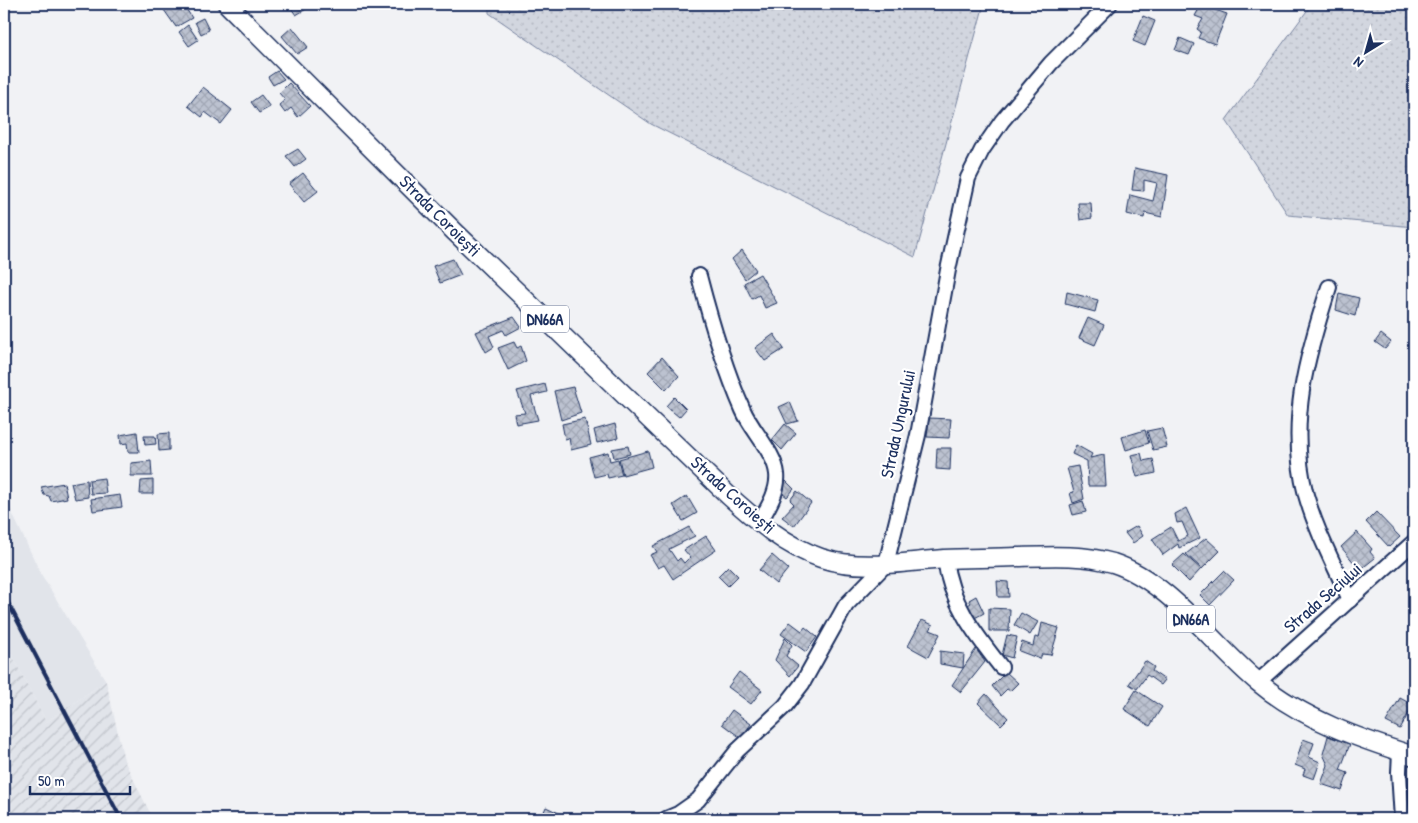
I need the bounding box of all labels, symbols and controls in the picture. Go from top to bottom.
north arrow [1340,28,1390,78]
text: N [1349,53,1367,73]
street label: Strada Coroiești [394,169,487,262]
road number: DN66A [521,306,569,332]
street label: Strada Ungurului [874,367,921,480]
street label: Strada Coroiești [685,450,781,539]
street label: Strada Seciului [1278,557,1367,639]
road number: DN66A [1167,606,1215,632]
scale bar [30,763,130,795]
text: 50 m [38,770,65,791]

